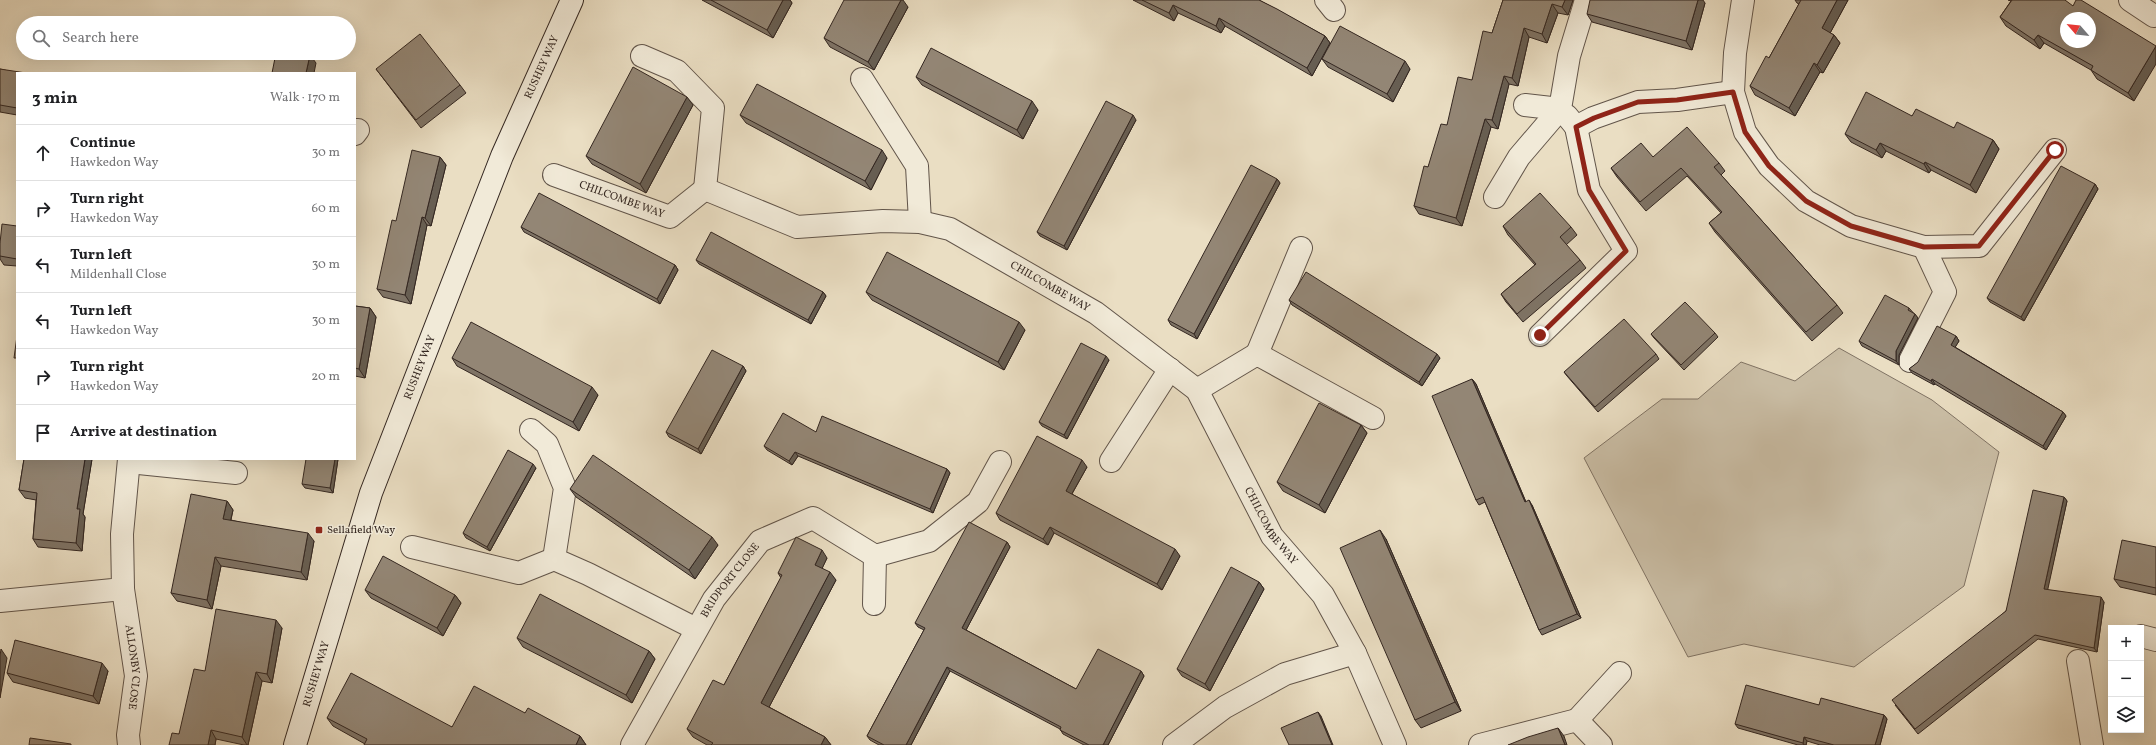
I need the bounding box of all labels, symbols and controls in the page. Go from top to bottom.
north arrow [2060,12,2096,48]
search box [16,16,356,60]
icon: search [30,27,52,49]
text: Search here [62,28,139,49]
street label: RUSHEY WAY [521,33,563,101]
text: 3 min [32,87,78,110]
text: Walk · 170 m [270,89,340,107]
text: Continue [70,133,135,154]
route start [2046,141,2064,159]
icon: ahead [32,142,54,164]
text: 30 m [312,144,340,162]
text: Hawkedon Way [70,154,158,172]
street label: CHILCOMBE WAY [577,177,667,222]
text: Turn right [70,189,144,210]
icon: right [32,198,54,220]
text: 60 m [312,200,340,218]
text: Hawkedon Way [70,210,158,228]
text: Turn left [70,245,132,266]
icon: left [32,254,54,276]
text: 30 m [312,256,340,274]
street label: CHILCOMBE WAY [1007,258,1093,315]
text: Mildenhall Close [70,266,167,284]
text: Turn left [70,301,132,322]
icon: left [32,310,54,332]
text: 30 m [312,312,340,330]
text: Hawkedon Way [70,322,158,340]
route end [1531,326,1549,344]
street label: RUSHEY WAY [401,333,439,402]
text: Turn right [70,357,144,378]
icon: right [32,366,54,388]
text: 20 m [311,368,340,386]
text: Hawkedon Way [70,378,158,396]
icon: arrive [32,422,54,444]
text: Arrive at destination [70,422,217,443]
street label: CHILCOMBE WAY [1241,484,1301,568]
place label: Sellafield Way [327,523,395,538]
marker: Sellafield Way [314,525,324,535]
street label: BRIDPORT CLOSE [697,540,763,620]
street label: ALLONBY CLOSE [121,624,143,711]
map controls [2108,625,2144,733]
button: + [2108,625,2144,661]
street label: RUSHEY WAY [299,639,333,709]
button: − [2108,661,2144,697]
button: layers [2108,697,2144,733]

